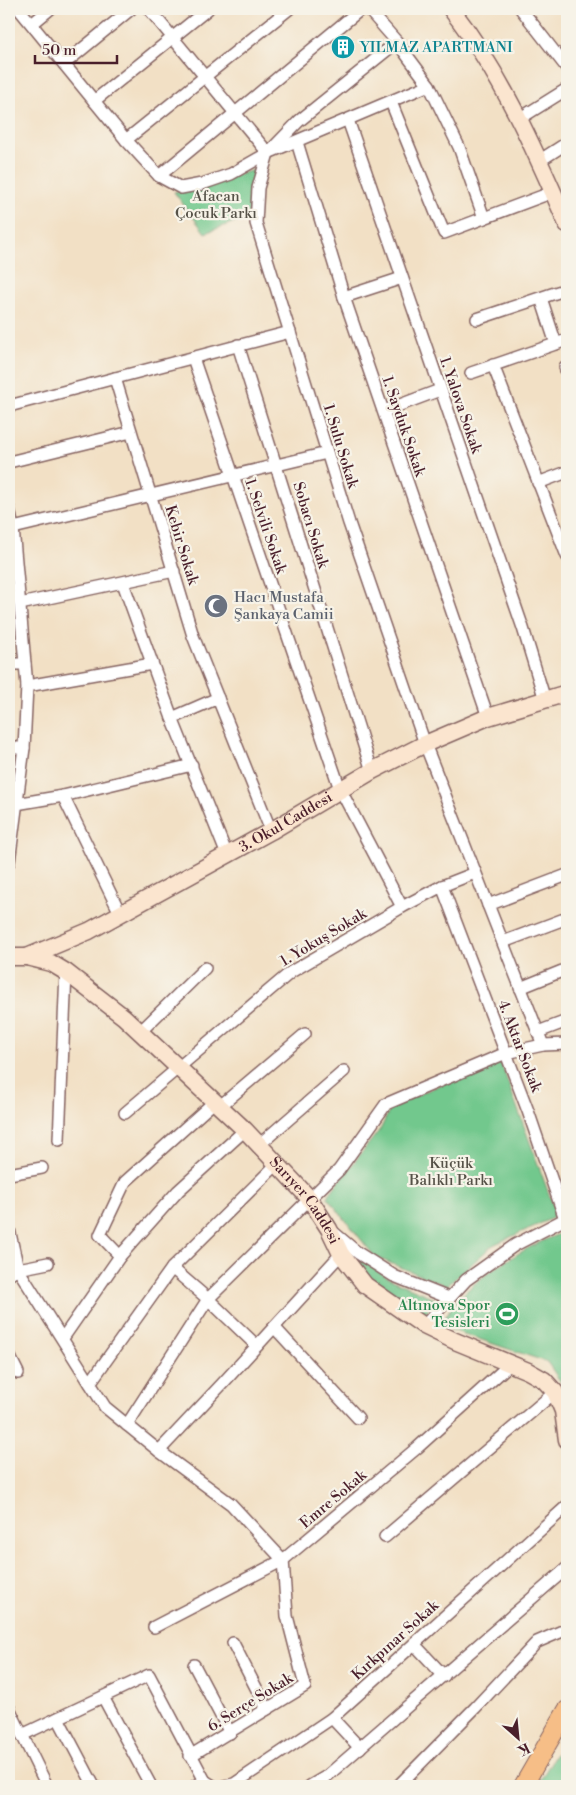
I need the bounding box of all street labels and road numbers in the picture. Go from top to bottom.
street label: 1. Yalova Sokak [435,354,486,457]
street label: 1. Sayduk Sokak [377,373,430,480]
street label: 1. Sulu Sokak [319,402,363,492]
street label: 1. Selvili Sokak [240,476,291,577]
street label: Sobacı Sokak [288,480,333,572]
street label: Kebir Sokak [160,503,203,588]
street label: 3. Okul Caddesi [236,788,336,857]
street label: 1. Yokuş Sokak [277,904,371,971]
street label: 4. Aktar Sokak [493,997,546,1096]
street label: Sarıyer Caddesi [265,1153,344,1247]
street label: Emre Sokak [296,1465,371,1533]
street label: Kırkpınar Sokak [348,1596,444,1684]
street label: 6. Serçe Sokak [204,1668,297,1736]

